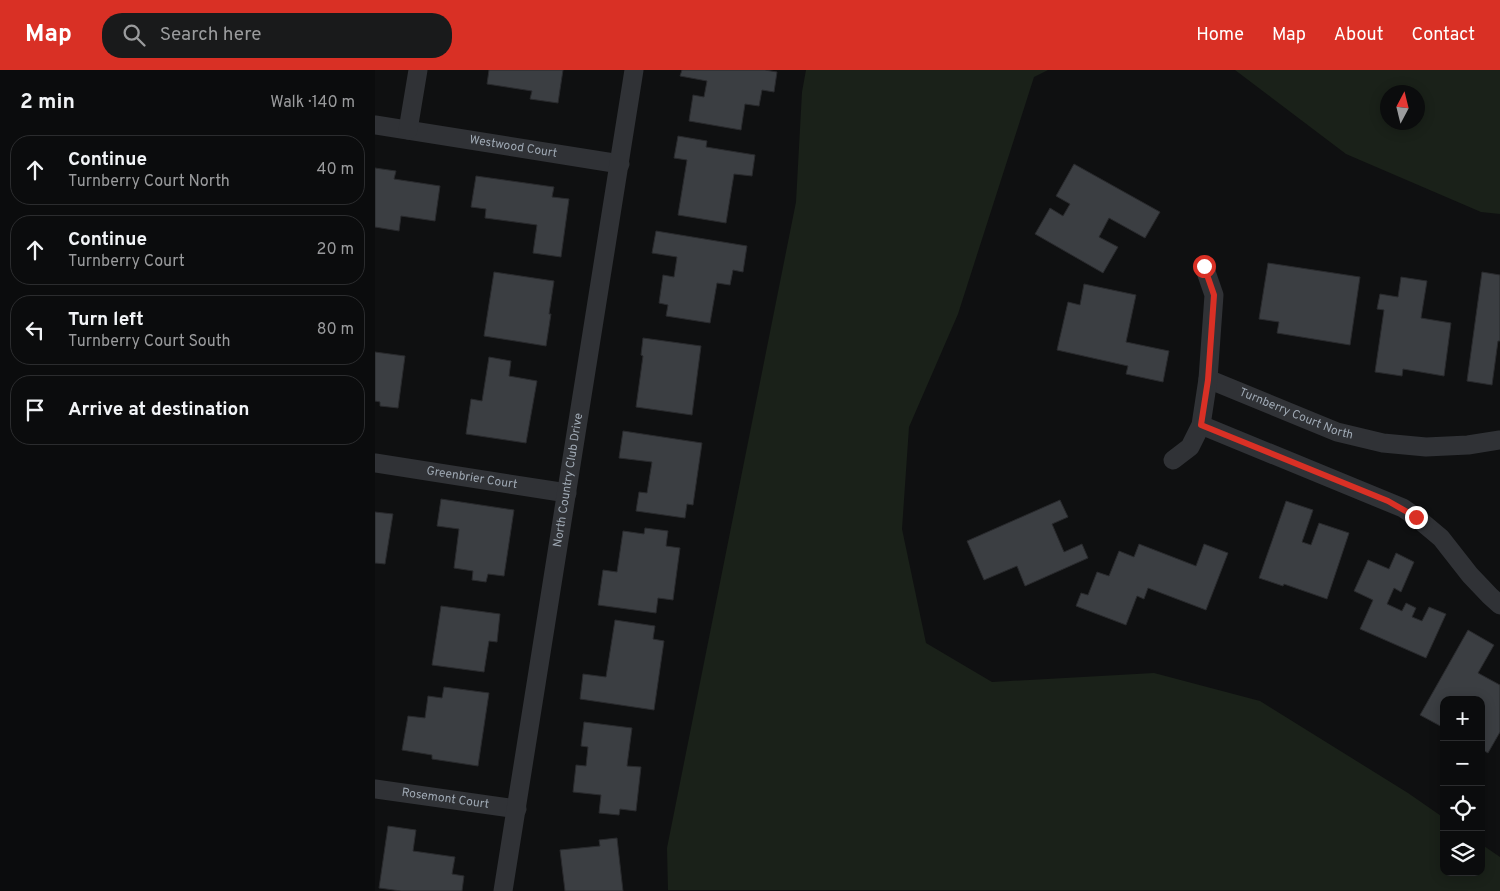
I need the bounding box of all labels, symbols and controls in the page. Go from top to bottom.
search box [102,13,452,58]
text: Map [25,20,72,50]
icon: search [120,21,148,49]
text: Search here [160,23,261,47]
text: Home [1196,24,1244,47]
text: Map [1272,24,1306,47]
text: About [1334,24,1383,47]
text: Contact [1411,24,1475,47]
north arrow [1380,85,1425,130]
text: 2 min [20,89,75,116]
text: Walk · 140 m [270,93,355,113]
street label: Westwood Court [468,132,558,162]
text: Continue [68,148,147,172]
icon: ahead [21,156,49,184]
text: 40 m [316,160,354,180]
text: Turnberry Court North [68,172,230,192]
text: Continue [68,228,147,252]
icon: ahead [21,236,49,264]
text: 20 m [317,240,354,260]
text: Turnberry Court [68,252,185,272]
route start [1193,255,1216,278]
text: Turn left [68,308,144,332]
icon: left [21,316,49,344]
text: 80 m [317,320,354,340]
text: Turnberry Court South [68,332,230,352]
street label: Turnberry Court North [1237,385,1355,444]
icon: arrive [21,396,49,424]
text: Arrive at destination [68,398,249,422]
street label: North Country Club Drive [550,412,587,548]
street label: Greenbrier Court [425,463,518,493]
route end [1405,506,1428,529]
map controls [1440,696,1485,876]
button: + [1440,696,1485,741]
button: − [1440,741,1485,786]
street label: Rosemont Court [401,785,490,813]
button: locate [1440,786,1485,831]
button: layers [1440,831,1485,876]

